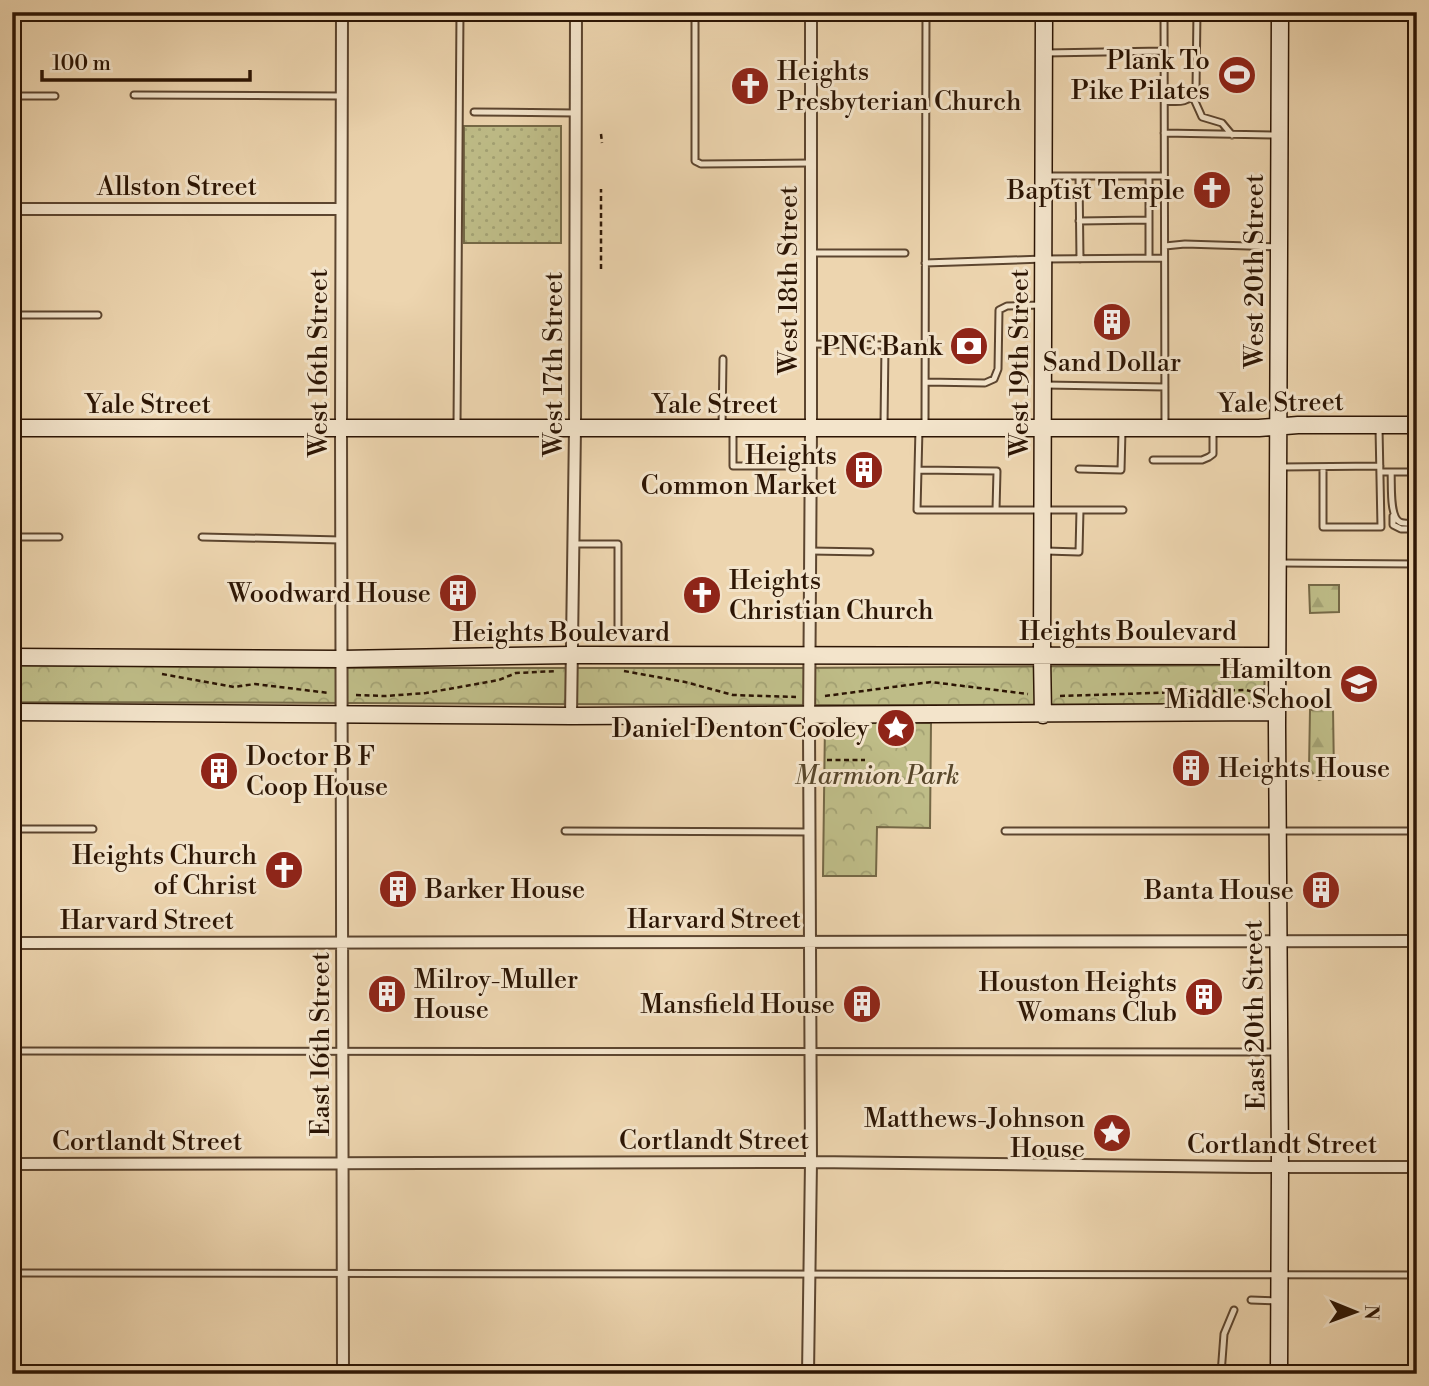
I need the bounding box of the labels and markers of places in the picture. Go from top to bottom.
place label: Plank To Pike Pilates [1071,45,1210,107]
sports icon: Plank To Pike Pilates [1216,54,1258,96]
place label: Heights Presbyterian Church [777,56,1021,118]
church icon: Heights Presbyterian Church [729,65,771,107]
church icon: Baptist Temple [1191,169,1233,211]
place label: Baptist Temple [1006,175,1185,207]
building icon: Sand Dollar [1091,301,1133,343]
bank icon: PNC Bank [948,325,990,367]
place label: PNC Bank [822,331,943,363]
place label: Sand Dollar [1043,347,1181,379]
place label: Heights Common Market [641,440,837,502]
building icon: Heights Common Market [843,449,885,491]
place label: Heights Christian Church [729,565,934,627]
building icon: Woodward House [437,572,479,614]
church icon: Heights Christian Church [681,574,723,616]
place label: Woodward House [227,578,431,610]
place label: Hamilton Middle School [1164,654,1332,716]
school or university icon: Hamilton Middle School [1338,663,1380,705]
place icon: Daniel Denton Cooley [875,707,917,749]
place label: Daniel Denton Cooley [612,713,869,745]
place label: Doctor B F Coop House [246,741,388,803]
building icon: Heights House [1170,747,1212,789]
building icon: Doctor B F Coop House [198,750,240,792]
place label: Heights House [1218,753,1390,785]
place label: Heights Church of Christ [72,840,257,902]
church icon: Heights Church of Christ [263,849,305,891]
building icon: Barker House [377,868,419,910]
building icon: Banta House [1300,869,1342,911]
place label: Barker House [424,874,585,906]
place label: Banta House [1143,875,1294,907]
place label: Milroy-Muller House [414,964,578,1026]
place label: Houston Heights Womans Club [979,967,1177,1029]
building icon: Milroy-Muller House [366,973,408,1015]
building icon: Houston Heights Womans Club [1183,976,1225,1018]
building icon: Mansfield House [841,983,883,1025]
place label: Mansfield House [640,989,835,1021]
place label: Matthews-Johnson House [864,1103,1085,1165]
place icon: Matthews-Johnson House [1091,1112,1133,1154]

